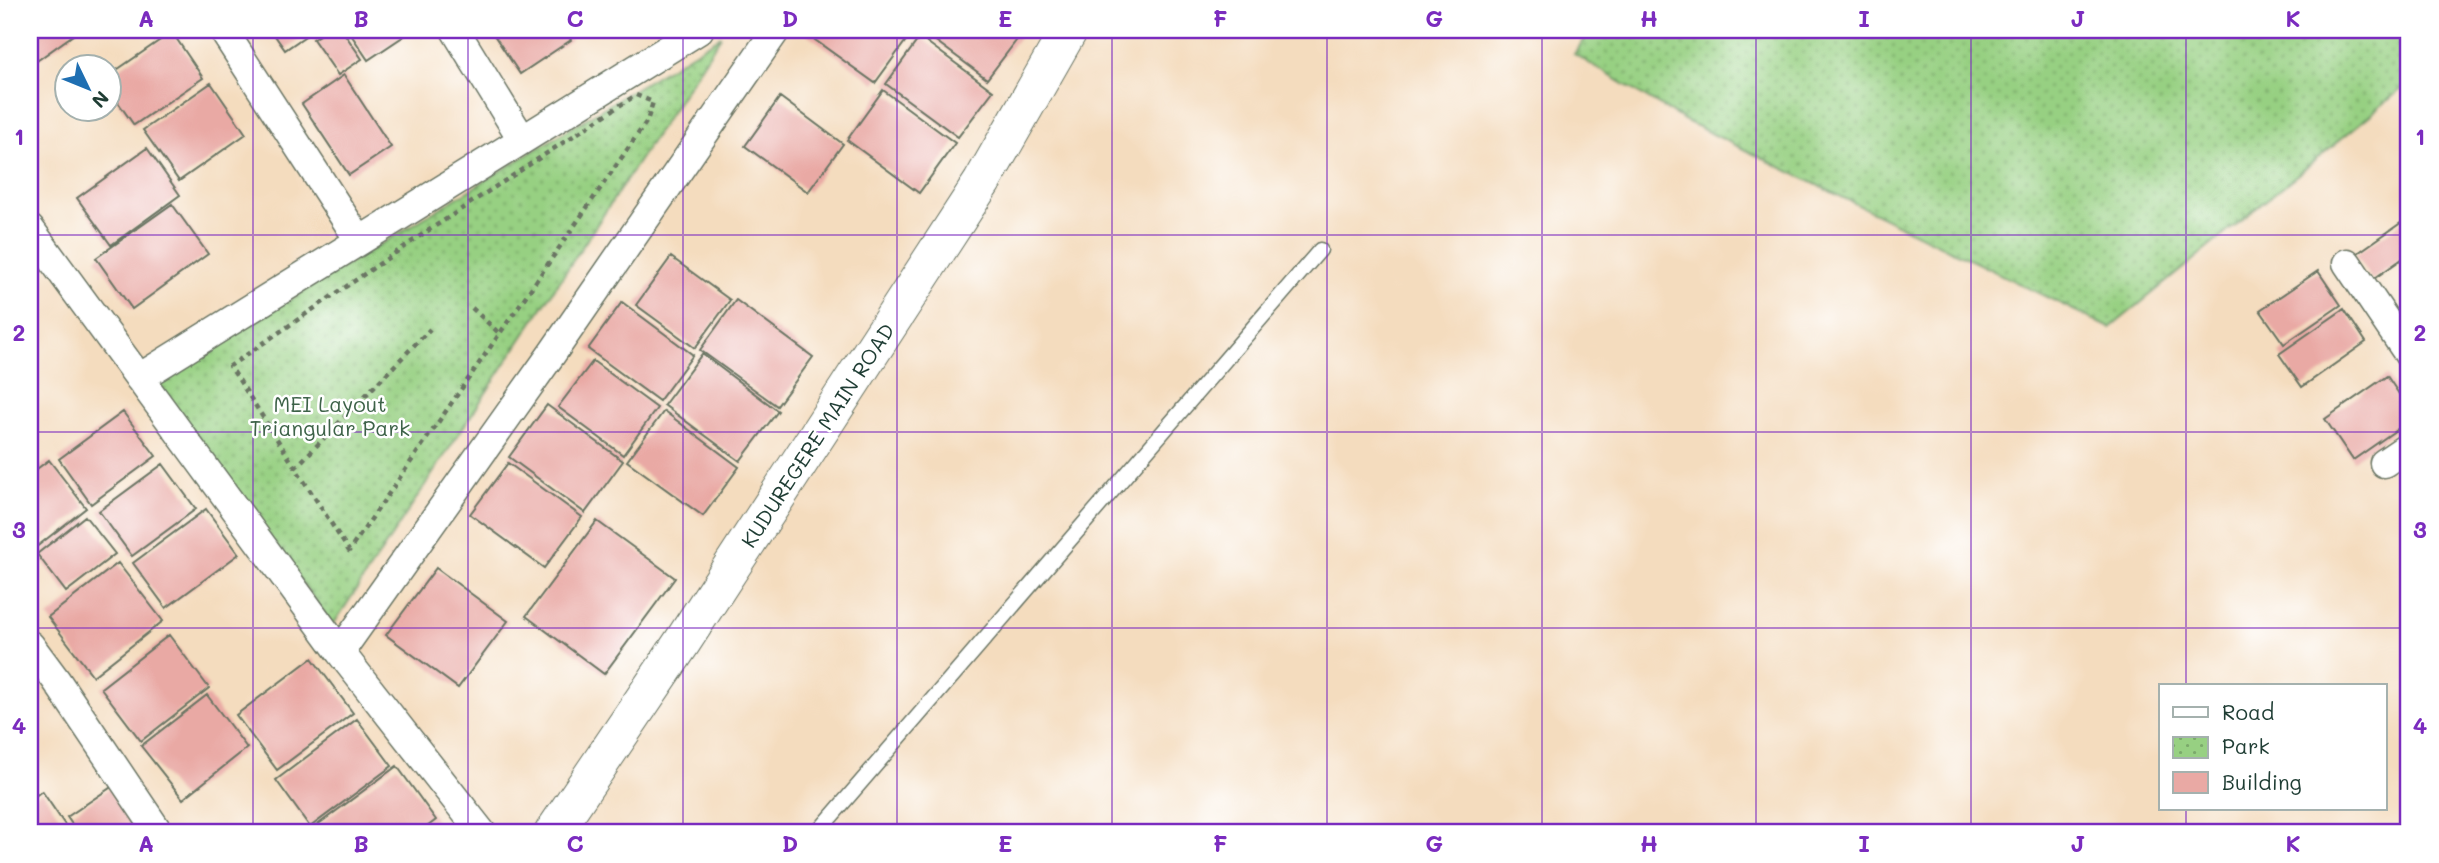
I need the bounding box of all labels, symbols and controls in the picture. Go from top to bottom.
text: A [138,3,154,33]
text: B [353,3,369,33]
text: C [566,3,584,33]
text: D [782,3,798,33]
text: E [998,3,1012,33]
text: F [1213,3,1227,33]
text: G [1425,3,1443,33]
text: H [1640,3,1658,33]
text: I [1858,3,1870,33]
text: J [2070,3,2086,33]
text: K [2285,3,2301,33]
north arrow [52,52,122,122]
text: N [87,86,115,114]
text: 1 [14,121,24,151]
text: 1 [2415,121,2425,151]
text: 2 [13,317,25,347]
text: 2 [2414,317,2426,347]
street label: KUDUREGERE MAIN ROAD [734,318,900,552]
park label: MEI Layout Triangular Park [250,390,410,441]
text: 3 [12,514,26,544]
text: 3 [2413,514,2427,544]
legend [2159,684,2386,810]
text: Road [2222,698,2274,725]
text: 4 [12,710,26,740]
text: 4 [2413,710,2427,740]
text: Park [2222,732,2270,759]
text: Building [2222,768,2302,795]
text: A [138,828,154,858]
text: B [353,828,369,858]
text: C [566,828,584,858]
text: D [782,828,798,858]
text: E [998,828,1012,858]
text: F [1213,828,1227,858]
text: G [1425,828,1443,858]
text: H [1640,828,1658,858]
text: I [1858,828,1870,858]
text: J [2070,828,2086,858]
text: K [2285,828,2301,858]

